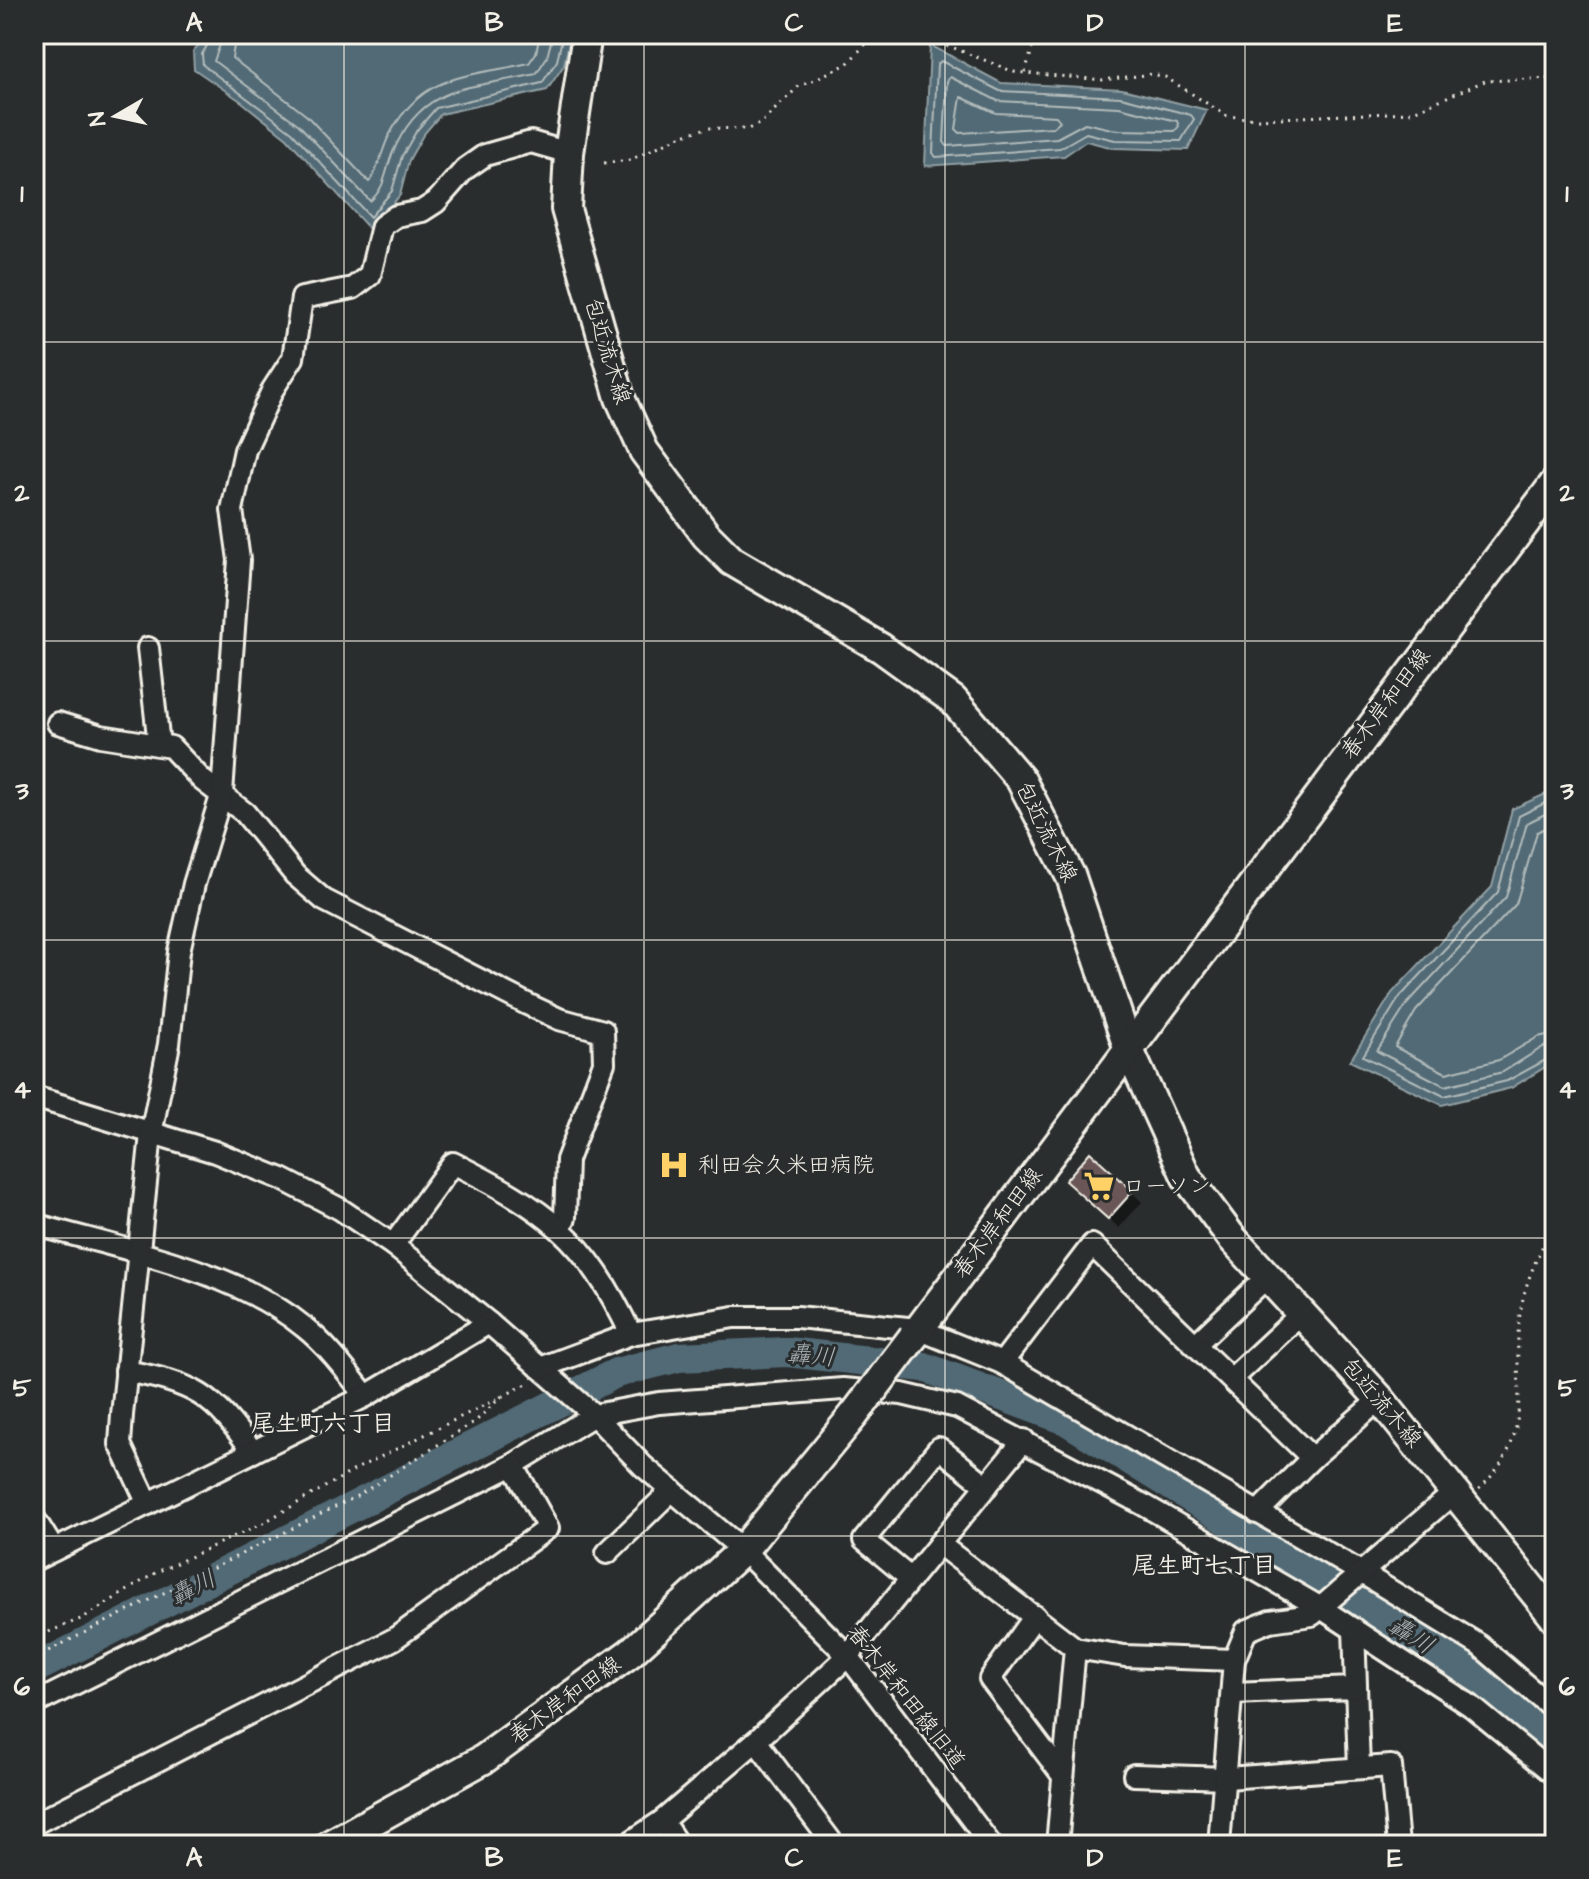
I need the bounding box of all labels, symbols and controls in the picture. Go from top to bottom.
text: A [186,5,203,41]
text: B [485,5,504,41]
text: C [785,5,804,41]
text: D [1087,5,1104,41]
text: E [1387,5,1403,41]
north arrow [76,76,156,156]
text: N [81,109,114,128]
text: 1 [20,176,24,212]
text: 1 [1565,176,1569,212]
street label: 包近流木線 [576,294,638,408]
text: 2 [14,475,30,511]
text: 2 [1559,475,1575,511]
street label: 春木岸和田線 [1334,642,1438,766]
text: 3 [14,773,29,809]
text: 3 [1559,773,1574,809]
street label: 包近流木線 [1007,776,1085,888]
text: 4 [13,1072,31,1108]
text: 4 [1558,1072,1576,1108]
hospital icon: 利田会久米田病院 [657,1148,691,1182]
place label: 利田会久米田病院 [698,1150,874,1181]
street label: 春木岸和田線 [946,1161,1050,1285]
supermarket icon: ローソン [1082,1169,1116,1203]
place label: ローソン [1123,1171,1211,1202]
water label: 轟川 [786,1337,836,1375]
street label: 包近流木線 [1333,1351,1429,1455]
text: 5 [13,1370,32,1406]
text: 5 [1558,1370,1577,1406]
district label: 尾生町六丁目 [251,1407,395,1441]
district label: 尾生町七丁目 [1132,1549,1276,1583]
water label: 轟川 [164,1562,222,1614]
water label: 轟川 [1382,1609,1440,1663]
street label: 春木岸和田線旧道 [840,1618,972,1776]
street label: 春木岸和田線 [502,1649,628,1751]
text: 6 [14,1669,31,1705]
text: 6 [1559,1669,1576,1705]
text: A [186,1840,203,1876]
text: B [485,1840,504,1876]
text: C [785,1840,804,1876]
text: D [1087,1840,1104,1876]
text: E [1387,1840,1403,1876]

